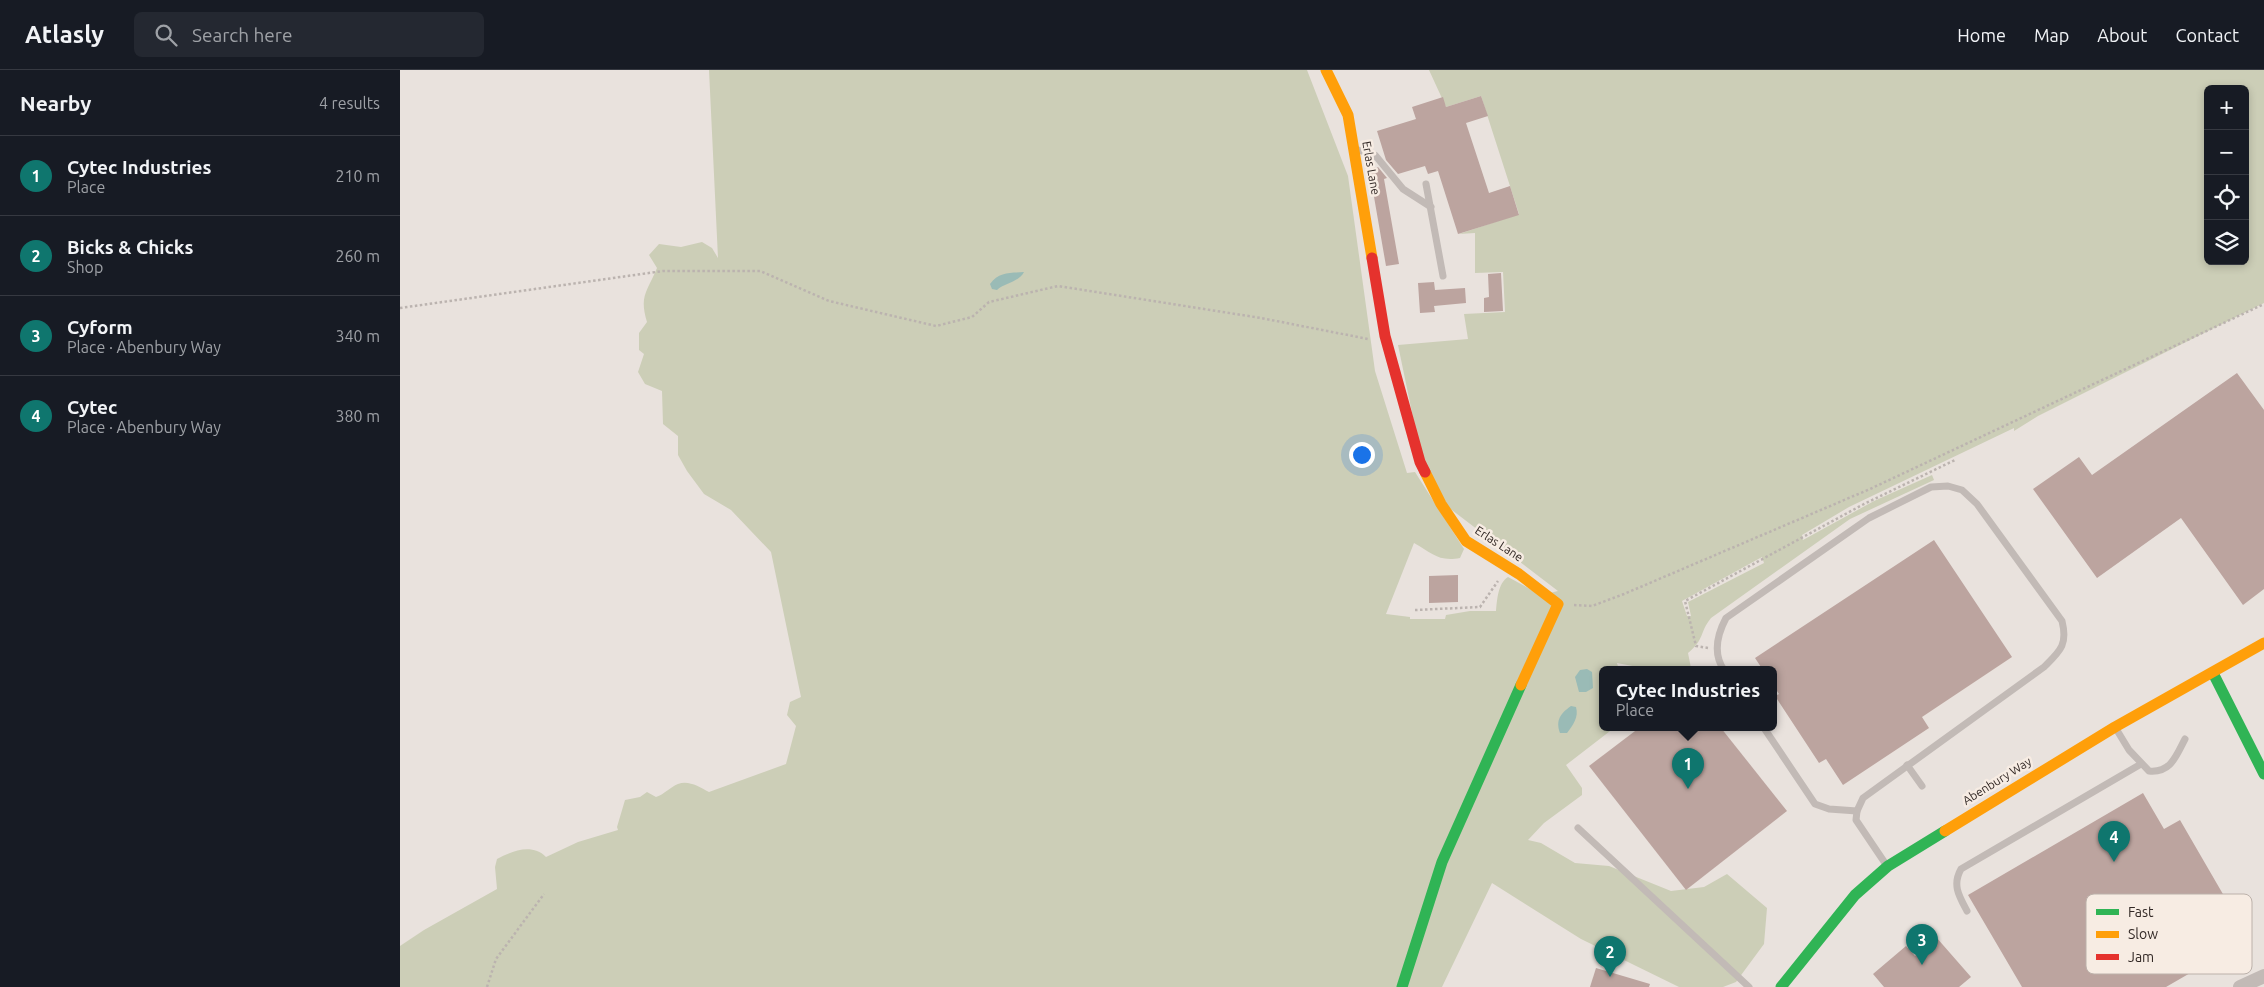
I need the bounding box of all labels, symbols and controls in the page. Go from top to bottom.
search box [134,12,484,57]
text: Atlasly [25,21,104,48]
icon: search [152,21,180,49]
text: Search here [192,24,292,46]
text: Home [1957,25,2006,45]
text: Map [2034,25,2069,45]
text: About [2097,25,2147,45]
text: Contact [2175,25,2239,45]
map controls [2204,85,2249,265]
button: + [2204,85,2249,130]
text: Nearby [20,91,91,115]
text: 4 results [319,94,380,112]
button: − [2204,130,2249,175]
street label: Erlas Lane [1360,140,1383,196]
text: Cytec Industries [67,156,211,178]
text: 1 [31,167,41,185]
text: 210 m [335,167,380,185]
button: locate [2204,175,2249,220]
text: Place [67,178,105,196]
button: layers [2204,220,2249,265]
text: Bicks & Chicks [67,236,193,258]
text: 2 [31,247,41,265]
text: 260 m [335,247,380,265]
text: Shop [67,258,103,276]
text: Cyform [67,316,133,338]
text: 3 [31,327,41,345]
text: 340 m [335,327,380,345]
text: Place · Abenbury Way [67,338,221,356]
text: Cytec [67,396,117,418]
text: 4 [31,407,41,425]
text: 380 m [335,407,380,425]
text: Place · Abenbury Way [67,418,221,436]
your location [1349,442,1375,468]
street label: Erlas Lane [1473,523,1526,564]
popup [1599,666,1777,731]
text: Cytec Industries [1616,679,1760,701]
text: Place [1616,701,1654,719]
pin: 1 [1672,748,1704,789]
street label: Abenbury Way [1960,754,2034,807]
pin: 4 [2098,821,2130,862]
legend [2086,894,2252,974]
text: Fast [2128,904,2154,920]
pin: 3 [1906,924,1938,965]
text: Slow [2128,926,2158,942]
pin: 2 [1594,936,1626,977]
text: Jam [2128,949,2154,965]

